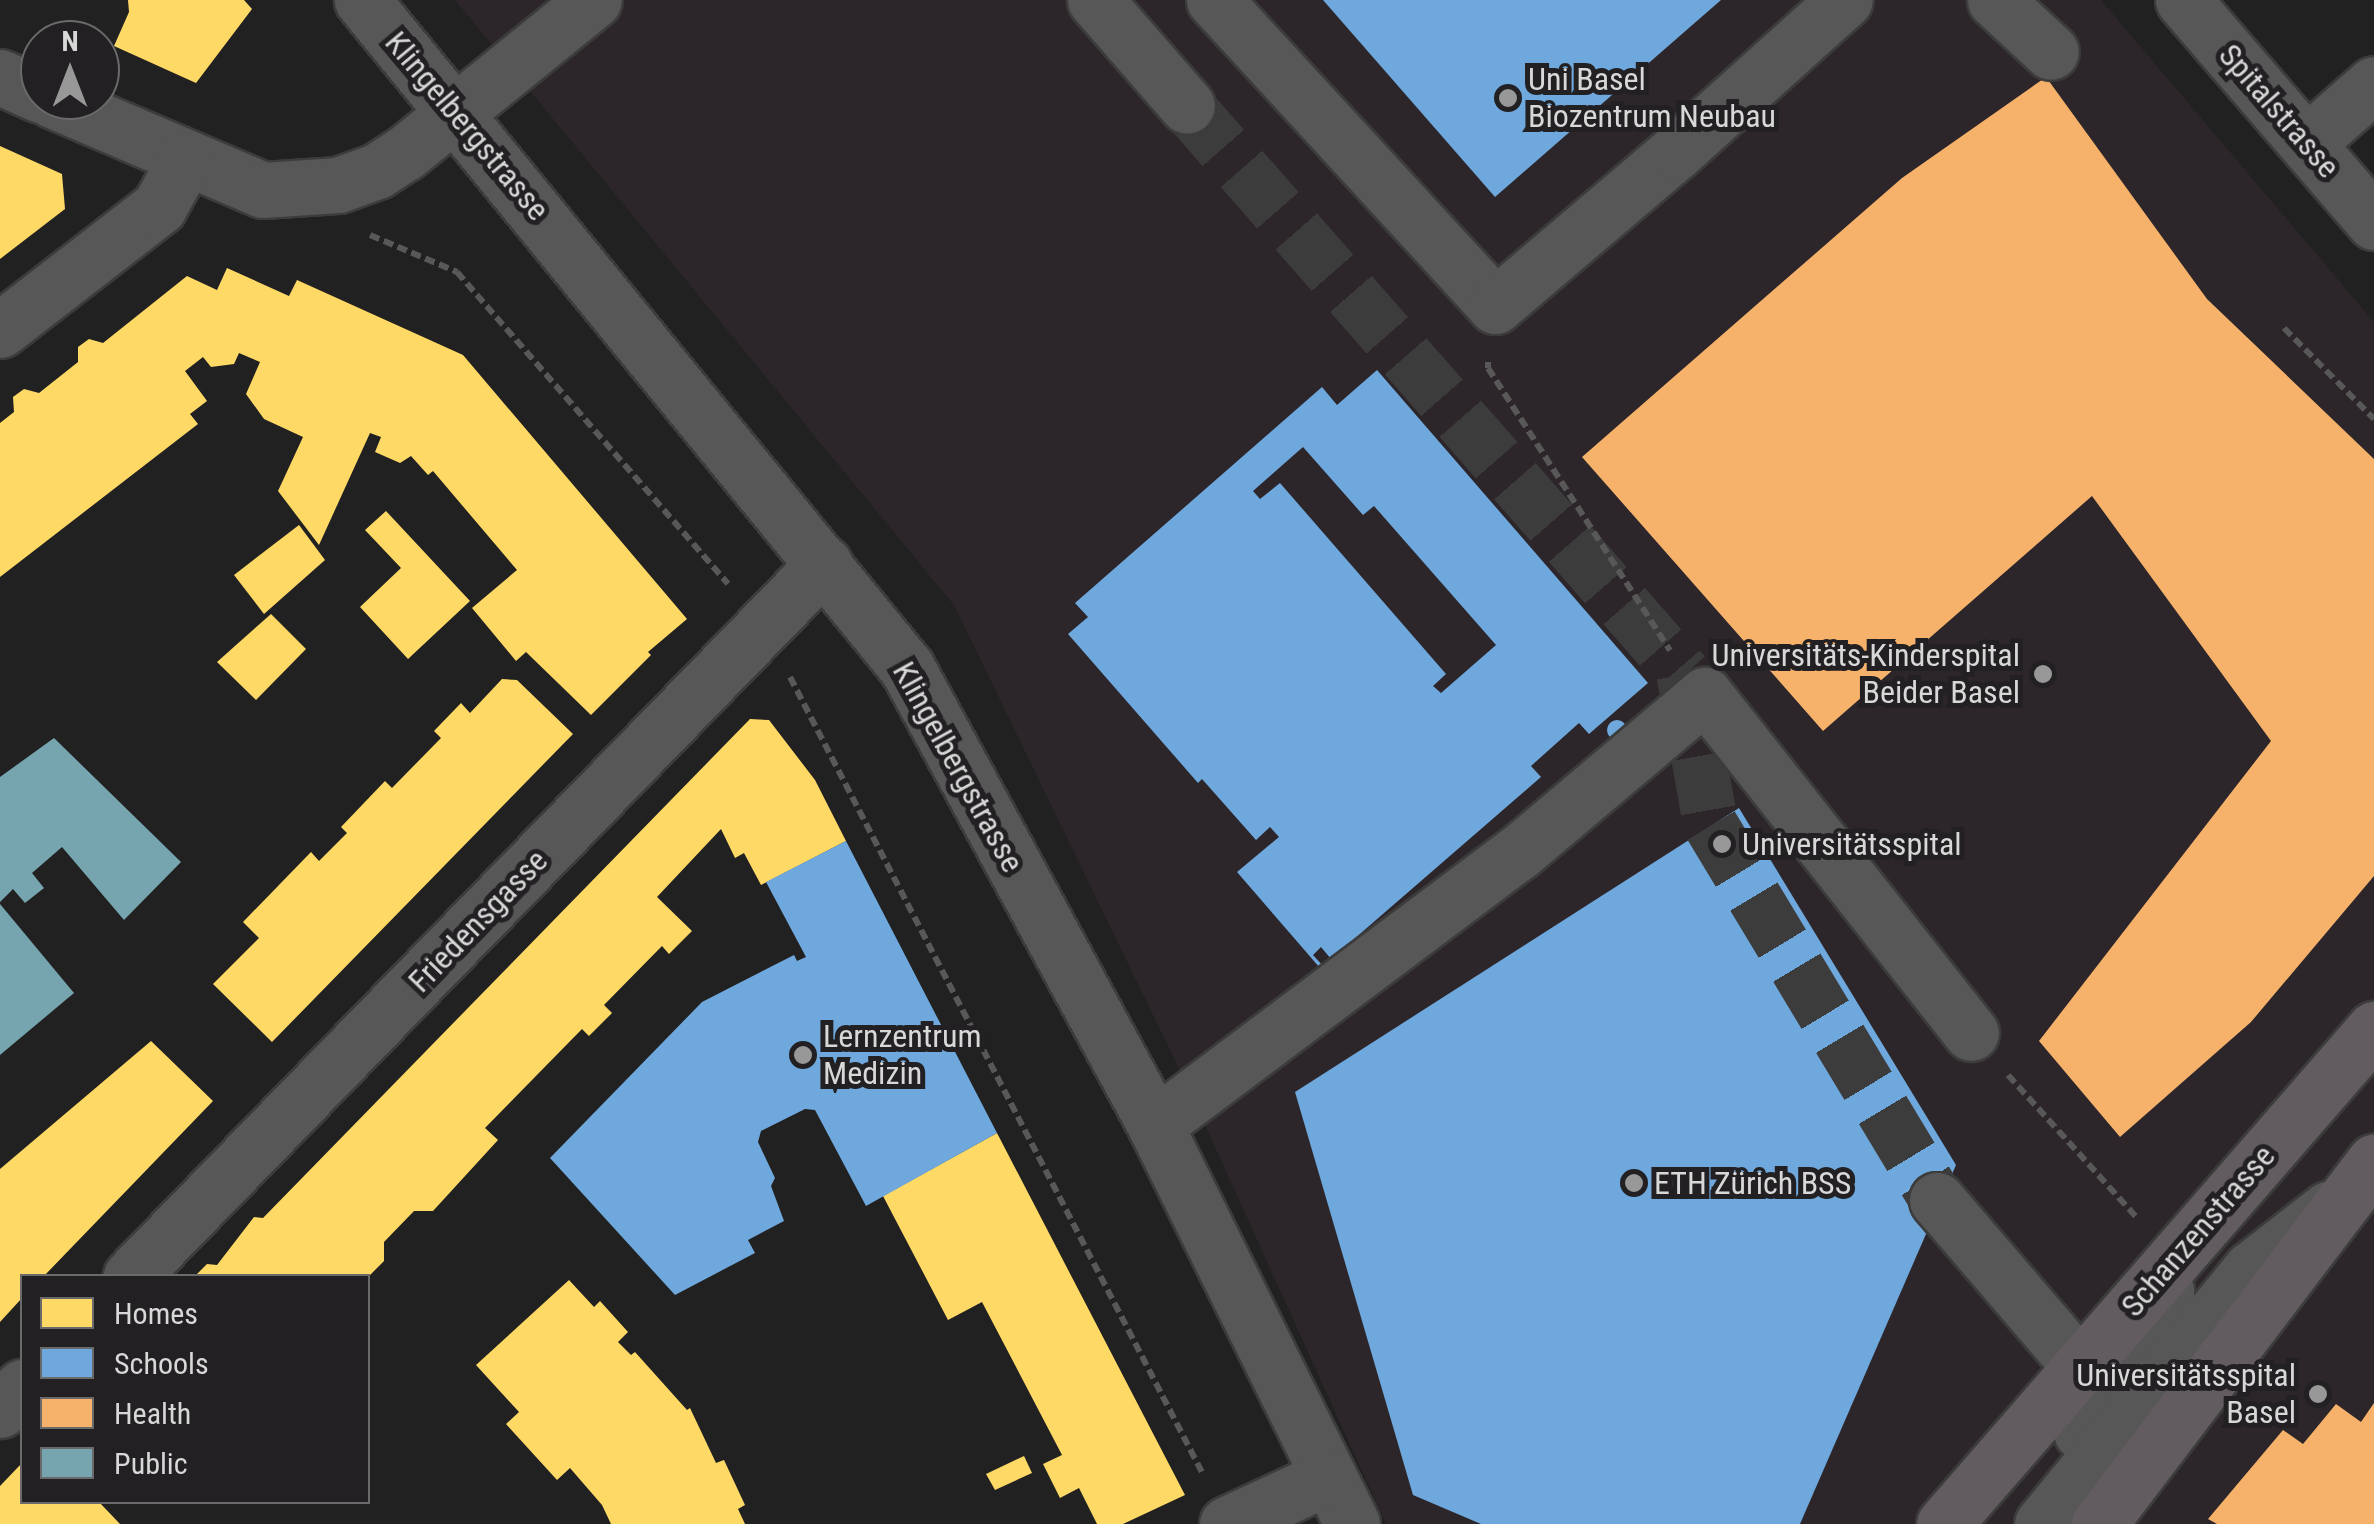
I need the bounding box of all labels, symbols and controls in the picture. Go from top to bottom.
north arrow [20,20,120,120]
street label: Klingelbergstrasse [377,24,557,228]
text: N [61,25,79,58]
street label: Spitalstrasse [2211,36,2347,186]
place label: Uni Basel Biozentrum Neubau [1528,61,1776,136]
marker: Uni Basel Biozentrum Neubau [1497,87,1519,109]
place label: Universitäts-Kinderspital Beider Basel [1711,637,2020,712]
street label: Klingelbergstrasse [884,655,1032,879]
marker: Universitäts-Kinderspital Beider Basel [2030,661,2056,687]
place label: Universitätsspital [1742,825,1962,863]
marker: Universitätsspital [1711,833,1733,855]
street label: Friedensgasse [401,842,555,1000]
place label: Lernzentrum Medizin [823,1018,982,1093]
marker: Lernzentrum Medizin [792,1044,814,1066]
street label: Schanzenstrasse [2113,1137,2283,1325]
place label: ETH Zürich BSS [1654,1164,1851,1202]
marker: ETH Zürich BSS [1623,1172,1645,1194]
legend [20,1274,370,1504]
text: Homes [114,1296,198,1331]
text: Schools [114,1346,209,1381]
place label: Universitätsspital Basel [2076,1357,2296,1432]
marker: Universitätsspital Basel [2305,1381,2331,1407]
text: Health [114,1396,191,1431]
text: Public [114,1446,188,1481]

